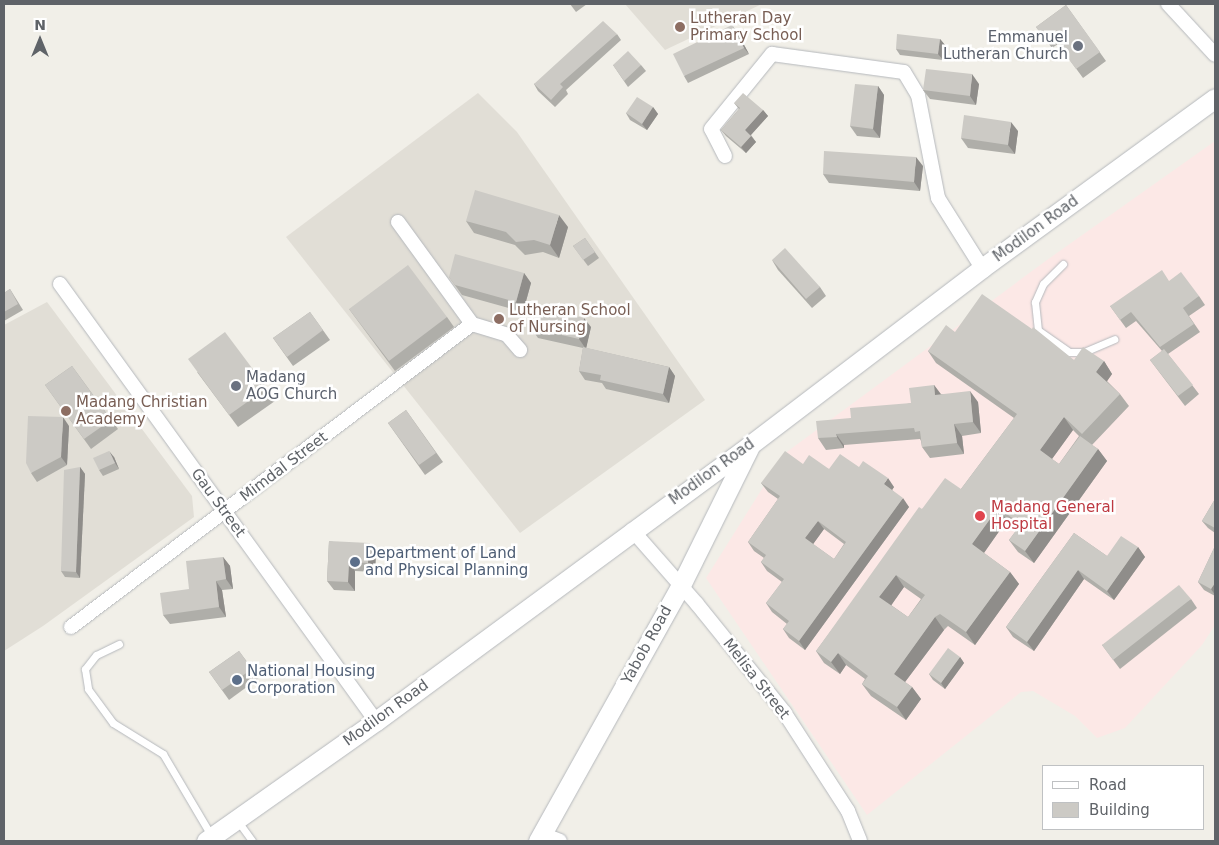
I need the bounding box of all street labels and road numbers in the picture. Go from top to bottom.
street label: Modilon Road [990,192,1082,266]
street label: Mimdal Street [237,428,331,506]
street label: Modilon Road [666,435,758,509]
street label: Gau Street [187,465,249,541]
street label: Yabob Road [618,603,676,687]
street label: Melisa Street [719,635,793,723]
street label: Modilon Road [340,676,432,750]

